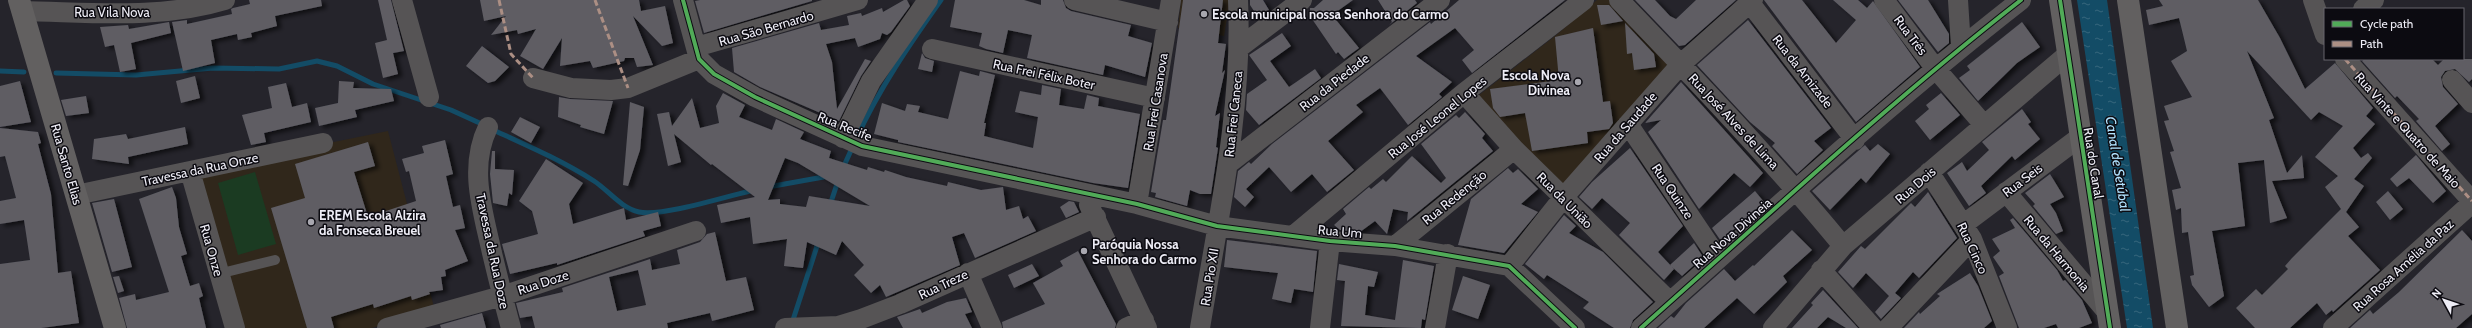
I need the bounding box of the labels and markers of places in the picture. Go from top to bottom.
place label: Escola municipal nossa Senhora do Carmo [1212,6,1449,22]
marker: Escola municipal nossa Senhora do Carmo [1199,9,1209,19]
place label: Escola Nova Divinea [1502,67,1571,98]
marker: Escola Nova Divinea [1573,77,1583,87]
place label: EREM Escola Alzira da Fonseca Breuel [319,207,427,238]
marker: EREM Escola Alzira da Fonseca Breuel [306,217,316,227]
place label: Paróquia Nossa Senhora do Carmo [1092,236,1197,267]
marker: Paróquia Nossa Senhora do Carmo [1079,246,1089,256]

